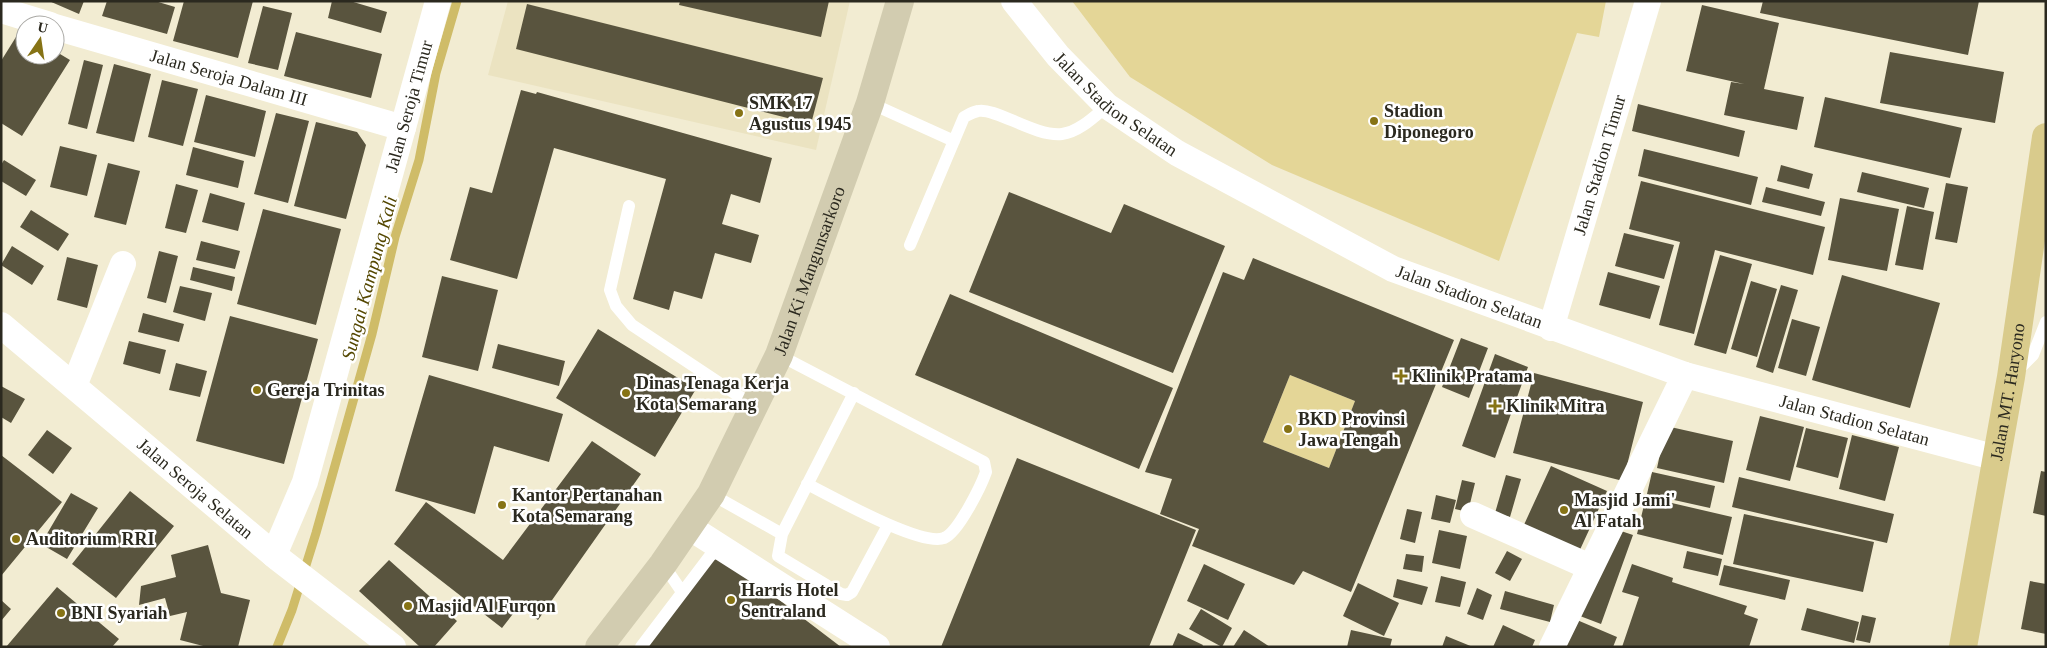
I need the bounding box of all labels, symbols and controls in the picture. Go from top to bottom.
north arrow [15,15,65,65]
text: U [36,19,49,36]
street label: Jalan Seroja Timur [381,38,437,175]
street label: Jalan Seroja Dalam III [148,45,310,110]
street label: Jalan Stadion Selatan [1050,48,1181,160]
place label: SMK 17 Agustus 1945 [749,93,852,134]
street label: Jalan Stadion Timur [1569,93,1630,237]
place label: Stadion Diponegoro [1384,101,1474,142]
marker: SMK 17 Agustus 1945 [733,107,745,119]
marker: Stadion Diponegoro [1368,115,1380,127]
street label: Jalan Ki Mangunsarkoro [770,184,849,358]
water label: Sungai Kampung Kali [337,194,401,362]
street label: Jalan Stadion Selatan [1393,261,1545,332]
street label: Jalan MT. Haryono [1986,322,2029,462]
place label: Klinik Pratama [1412,366,1533,386]
marker: Klinik Pratama [1394,369,1408,383]
place label: Dinas Tenaga Kerja Kota Semarang [636,373,789,414]
place label: Gereja Trinitas [267,380,384,400]
marker: Gereja Trinitas [251,384,263,396]
marker: Dinas Tenaga Kerja Kota Semarang [620,387,632,399]
street label: Jalan Stadion Selatan [1777,391,1932,450]
place label: Klinik Mitra [1506,396,1605,416]
marker: Klinik Mitra [1488,399,1502,413]
place label: BKD Provinsi Jawa Tengah [1298,409,1405,450]
marker: BKD Provinsi Jawa Tengah [1282,423,1294,435]
street label: Jalan Seroja Selatan [133,434,257,543]
place label: Kantor Pertanahan Kota Semarang [512,485,662,526]
place label: Masjid Jami' Al Fatah [1574,490,1676,531]
marker: Kantor Pertanahan Kota Semarang [496,499,508,511]
marker: Masjid Jami' Al Fatah [1558,504,1570,516]
place label: Auditorium RRI [26,529,155,549]
marker: Auditorium RRI [10,533,22,545]
place label: Harris Hotel Sentraland [741,580,838,621]
marker: Harris Hotel Sentraland [725,594,737,606]
place label: Masjid Al Furqon [418,596,556,616]
marker: Masjid Al Furqon [402,600,414,612]
place label: BNI Syariah [71,603,168,623]
marker: BNI Syariah [55,607,67,619]

